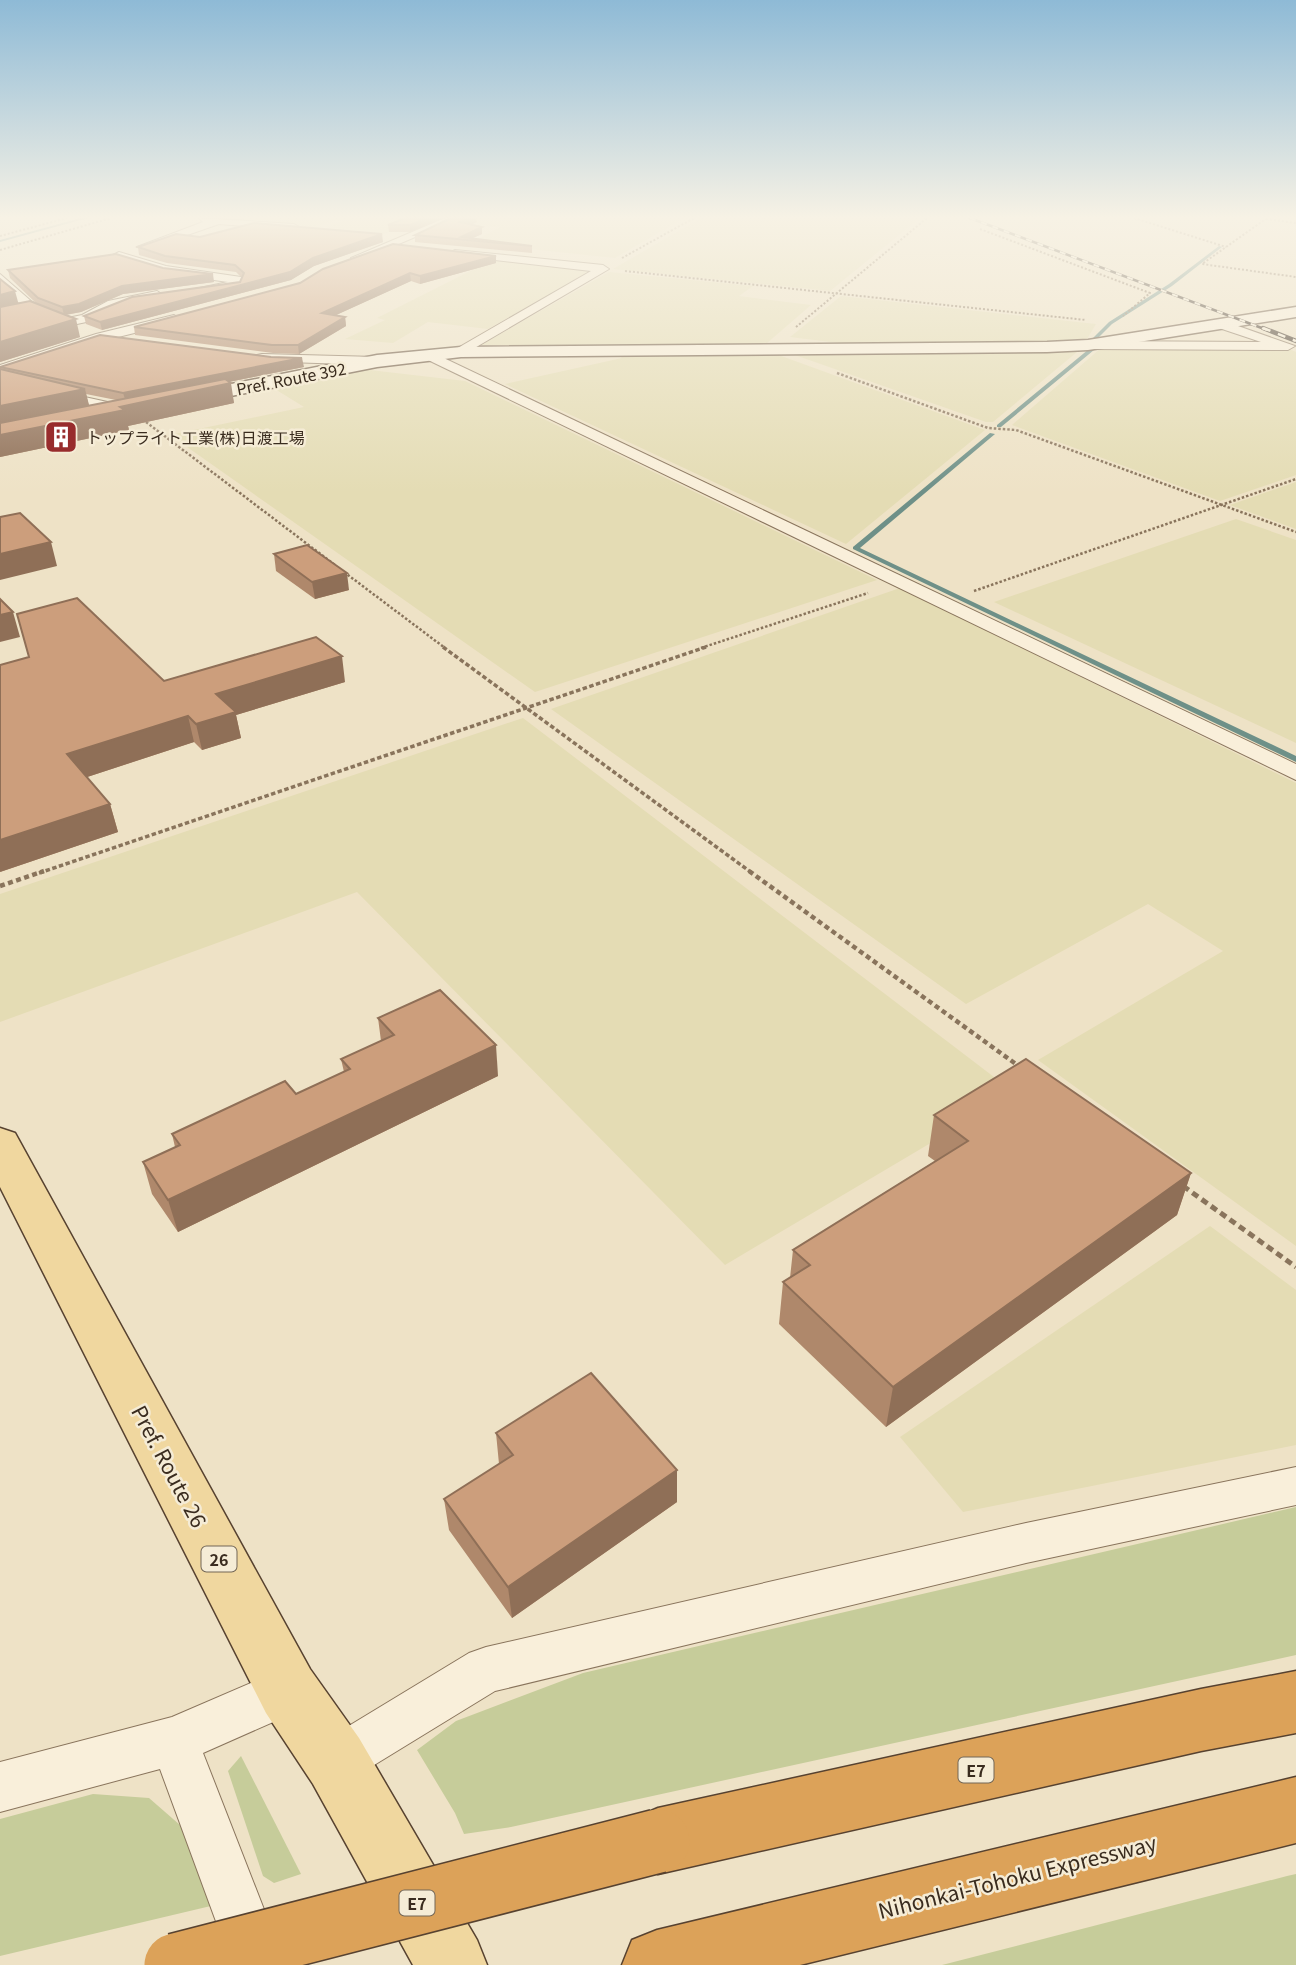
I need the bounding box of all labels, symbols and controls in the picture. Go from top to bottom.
street label: Pref. Route 392 [234,356,348,400]
building icon: トップライト工業(株)日渡工場 [42,418,80,456]
place label: トップライト工業(株)日渡工場 [86,425,305,449]
street label: Pref. Route 26 [125,1400,215,1532]
road number: 26 [202,1546,236,1572]
road number: E7 [958,1758,993,1782]
street label: Nihonkai-Tohoku Expressway [875,1827,1159,1925]
road number: E7 [400,1890,434,1915]

